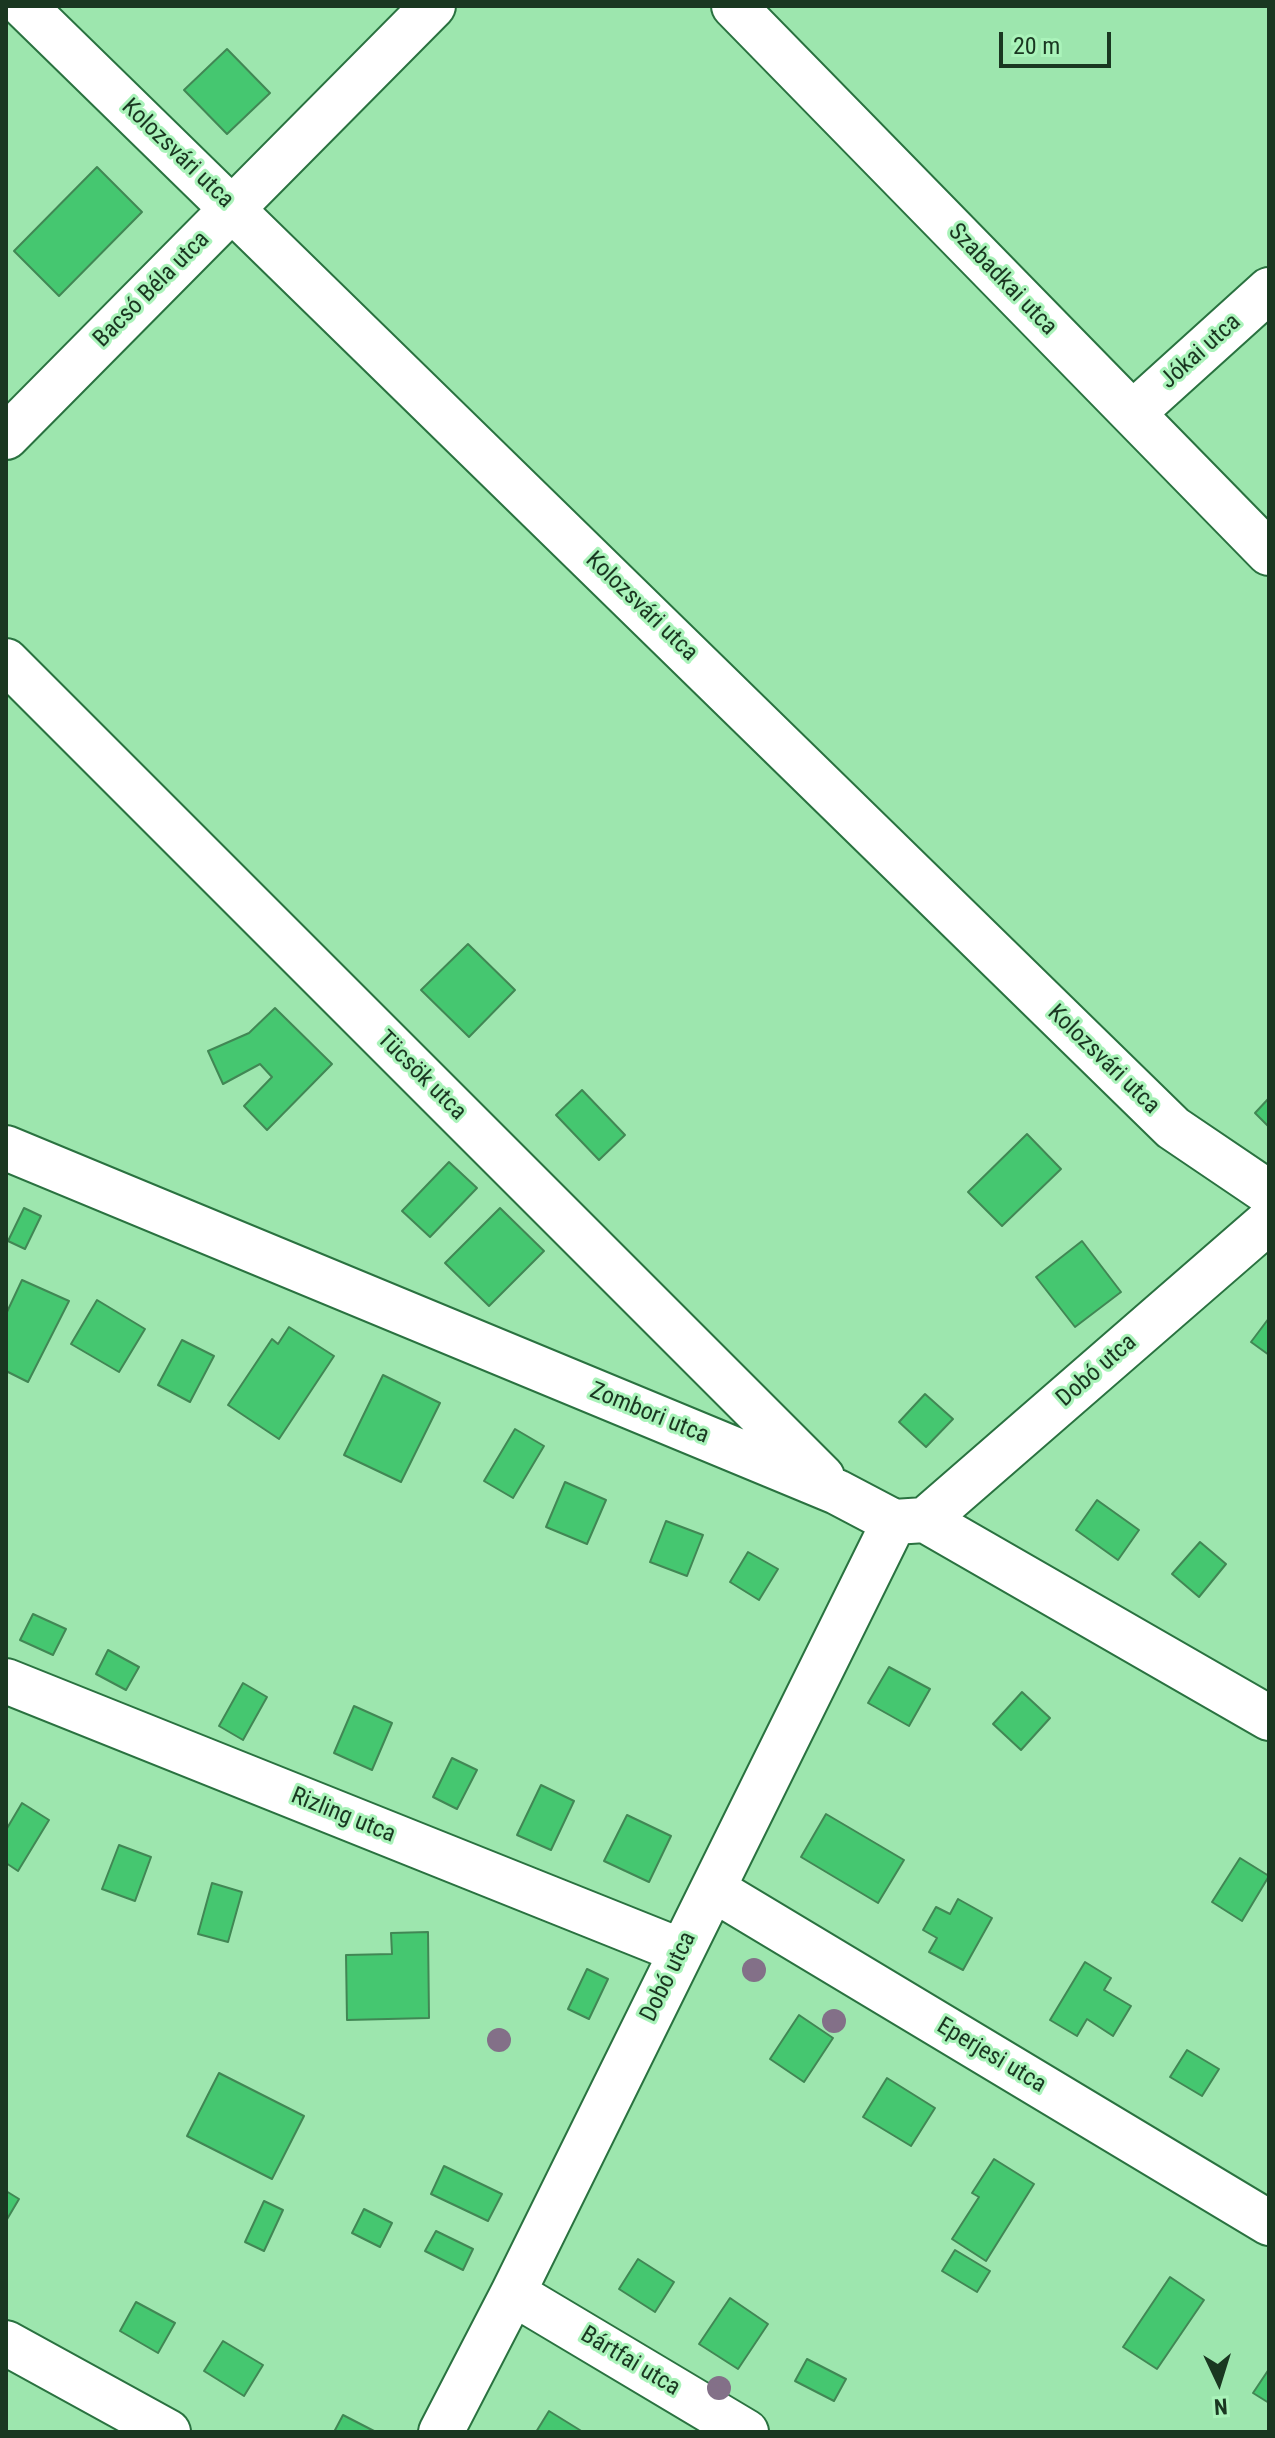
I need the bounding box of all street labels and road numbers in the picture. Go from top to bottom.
street label: Kolozsvári utca [115,93,239,215]
street label: Szabadkai utca [942,218,1062,342]
street label: Bacsó Béla utca [88,226,216,354]
street label: Jókai utca [1155,308,1247,396]
street label: Kolozsvári utca [579,546,703,668]
street label: Kolozsvári utca [1041,999,1165,1121]
street label: Tücsök utca [370,1025,472,1127]
street label: Dobó utca [1051,1329,1143,1413]
street label: Zombori utca [585,1377,713,1451]
street label: Rizling utca [287,1782,399,1850]
street label: Dobó utca [635,1927,703,2027]
street label: Eperjesi utca [931,2012,1051,2100]
street label: Bártfai utca [575,2321,685,2403]

